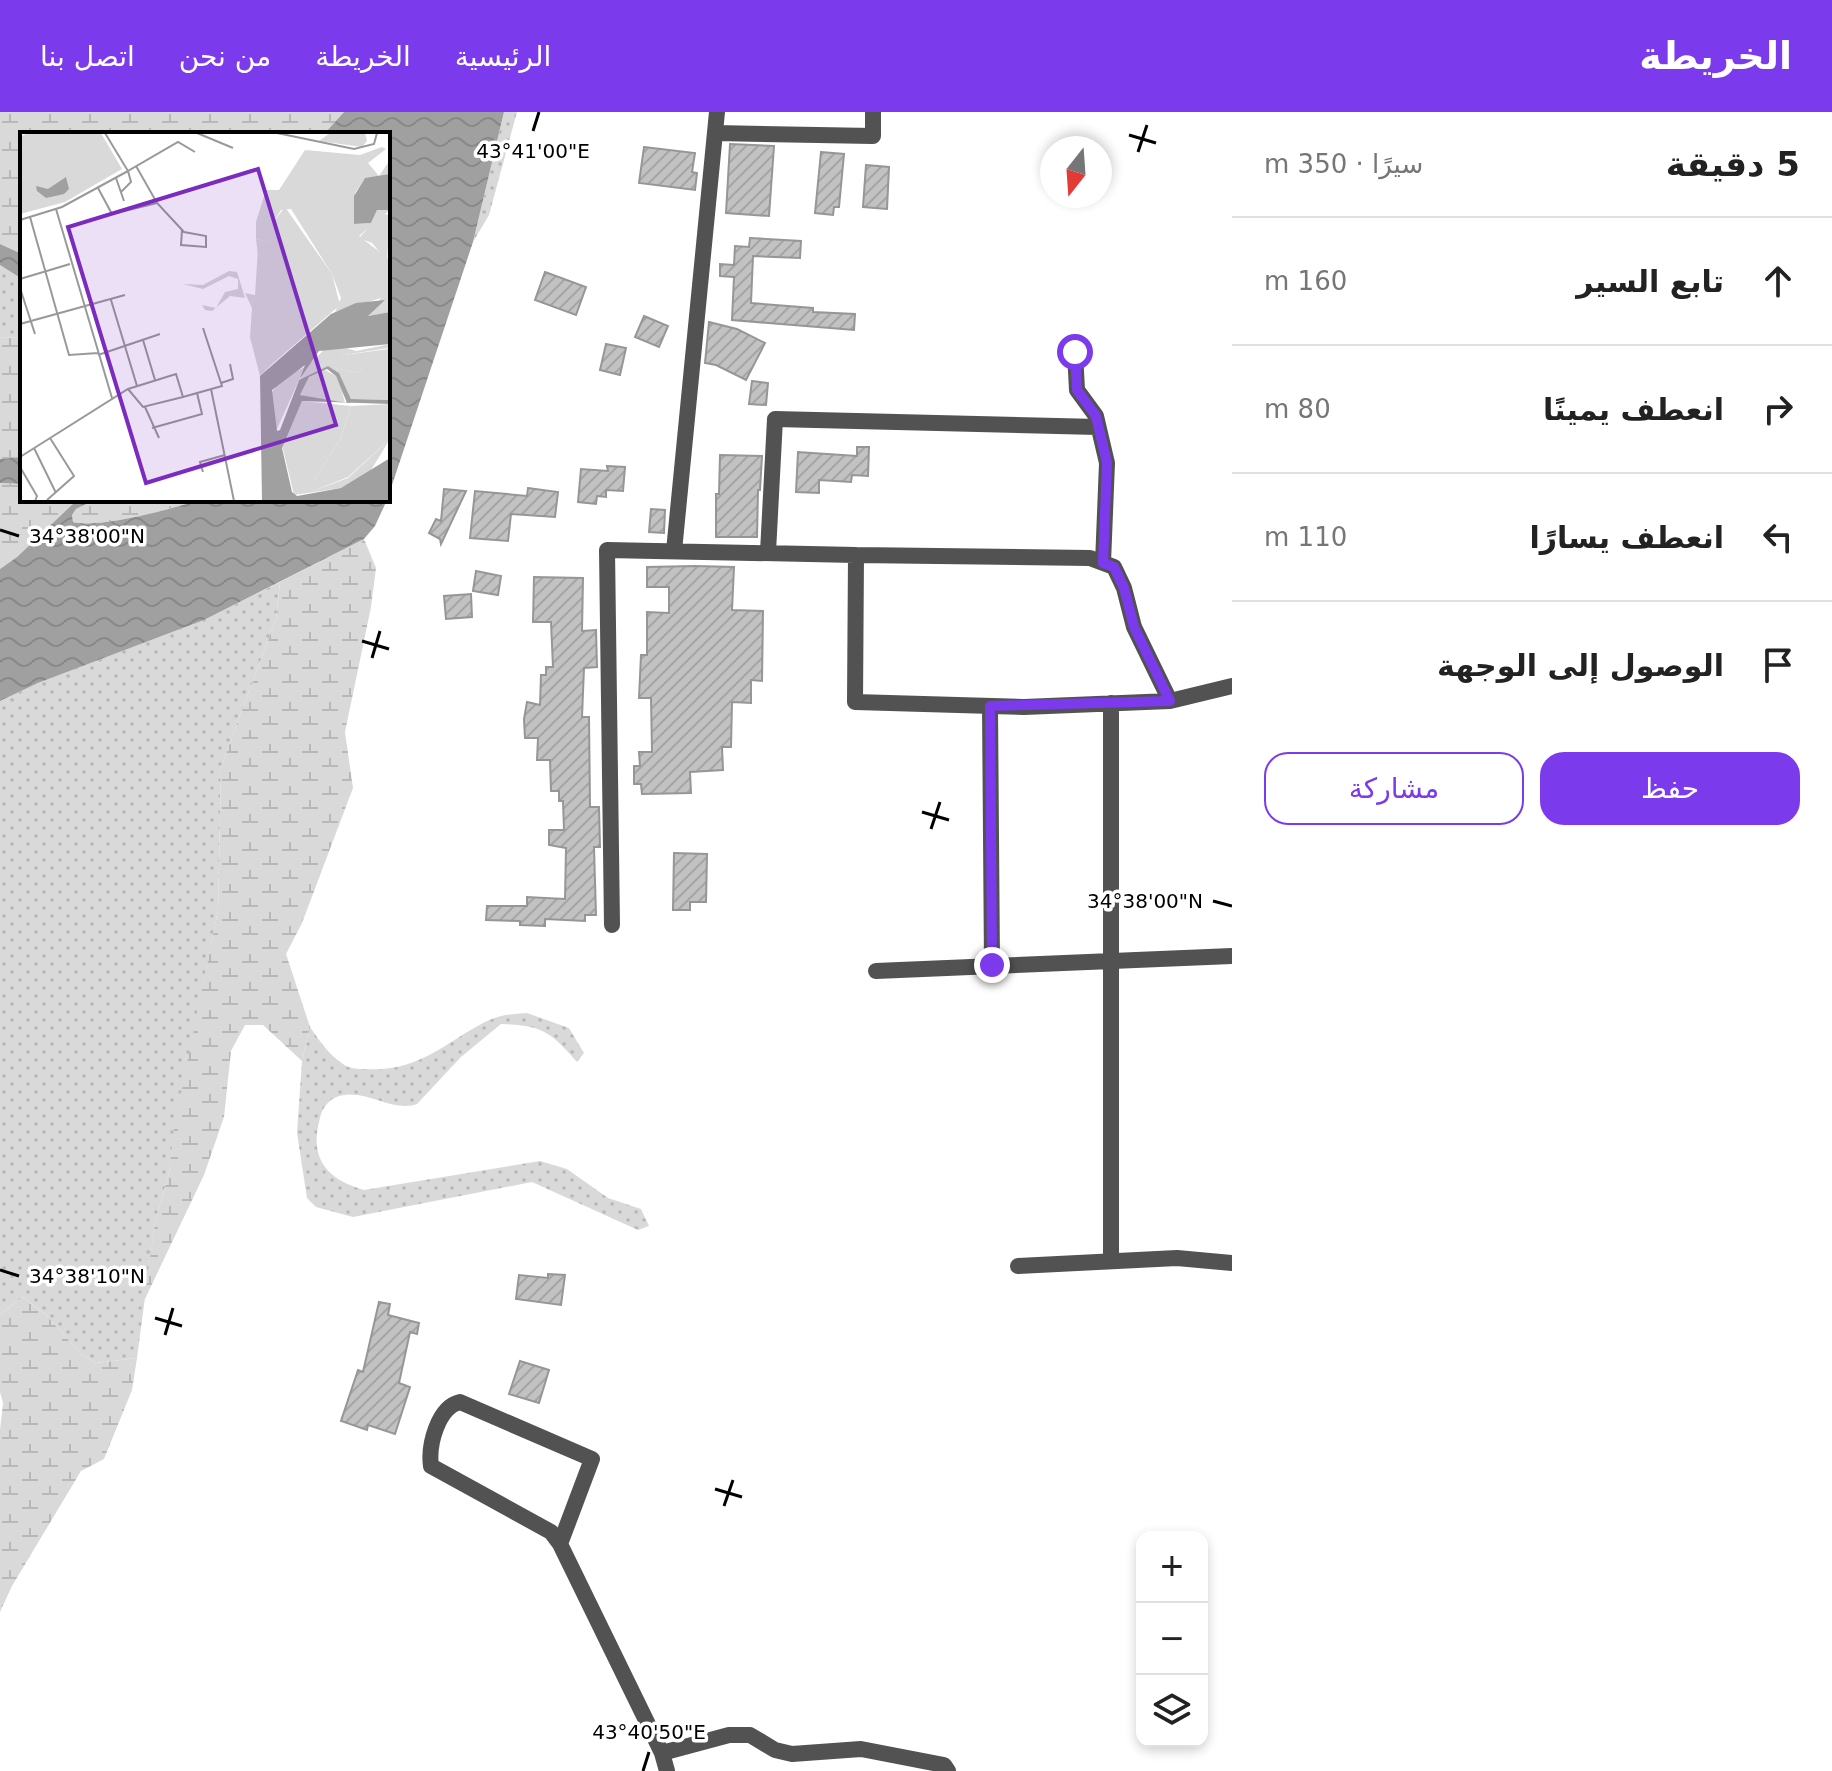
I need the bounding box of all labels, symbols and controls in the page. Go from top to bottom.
text: الخريطة [1639,34,1792,78]
text: اتصل بنا [40,40,135,73]
text: من نحن [179,40,271,73]
text: الخريطة [315,40,411,73]
text: الرئيسية [455,40,551,73]
inset map [20,132,390,502]
north arrow [1040,136,1112,208]
text: 43°41'00"E [476,139,590,163]
text: 5 دقيقة [1666,144,1800,184]
text: سيرًا · 350 m [1264,149,1423,179]
icon: ahead [1756,259,1800,303]
text: تابع السير [1576,264,1724,299]
text: 160 m [1264,266,1347,296]
route start [1057,334,1093,370]
icon: right [1756,387,1800,431]
text: انعطف يمينًا [1543,392,1724,427]
text: 80 m [1264,394,1331,424]
icon: left [1756,515,1800,559]
text: انعطف يسارًا [1530,520,1724,555]
text: 110 m [1264,522,1347,552]
text: 34°38'00"N [29,524,145,548]
icon: arrive [1756,643,1800,687]
text: الوصول إلى الوجهة [1437,648,1724,683]
button: مشاركة [1264,752,1524,825]
button: حفظ [1540,752,1800,825]
text: 34°38'00"N [1087,889,1203,913]
route end [974,947,1010,983]
text: 34°38'10"N [29,1264,145,1288]
map controls [1136,1531,1208,1747]
button: + [1136,1531,1208,1603]
button: − [1136,1603,1208,1675]
button: layers [1136,1675,1208,1747]
text: 43°40'50"E [592,1720,706,1744]

